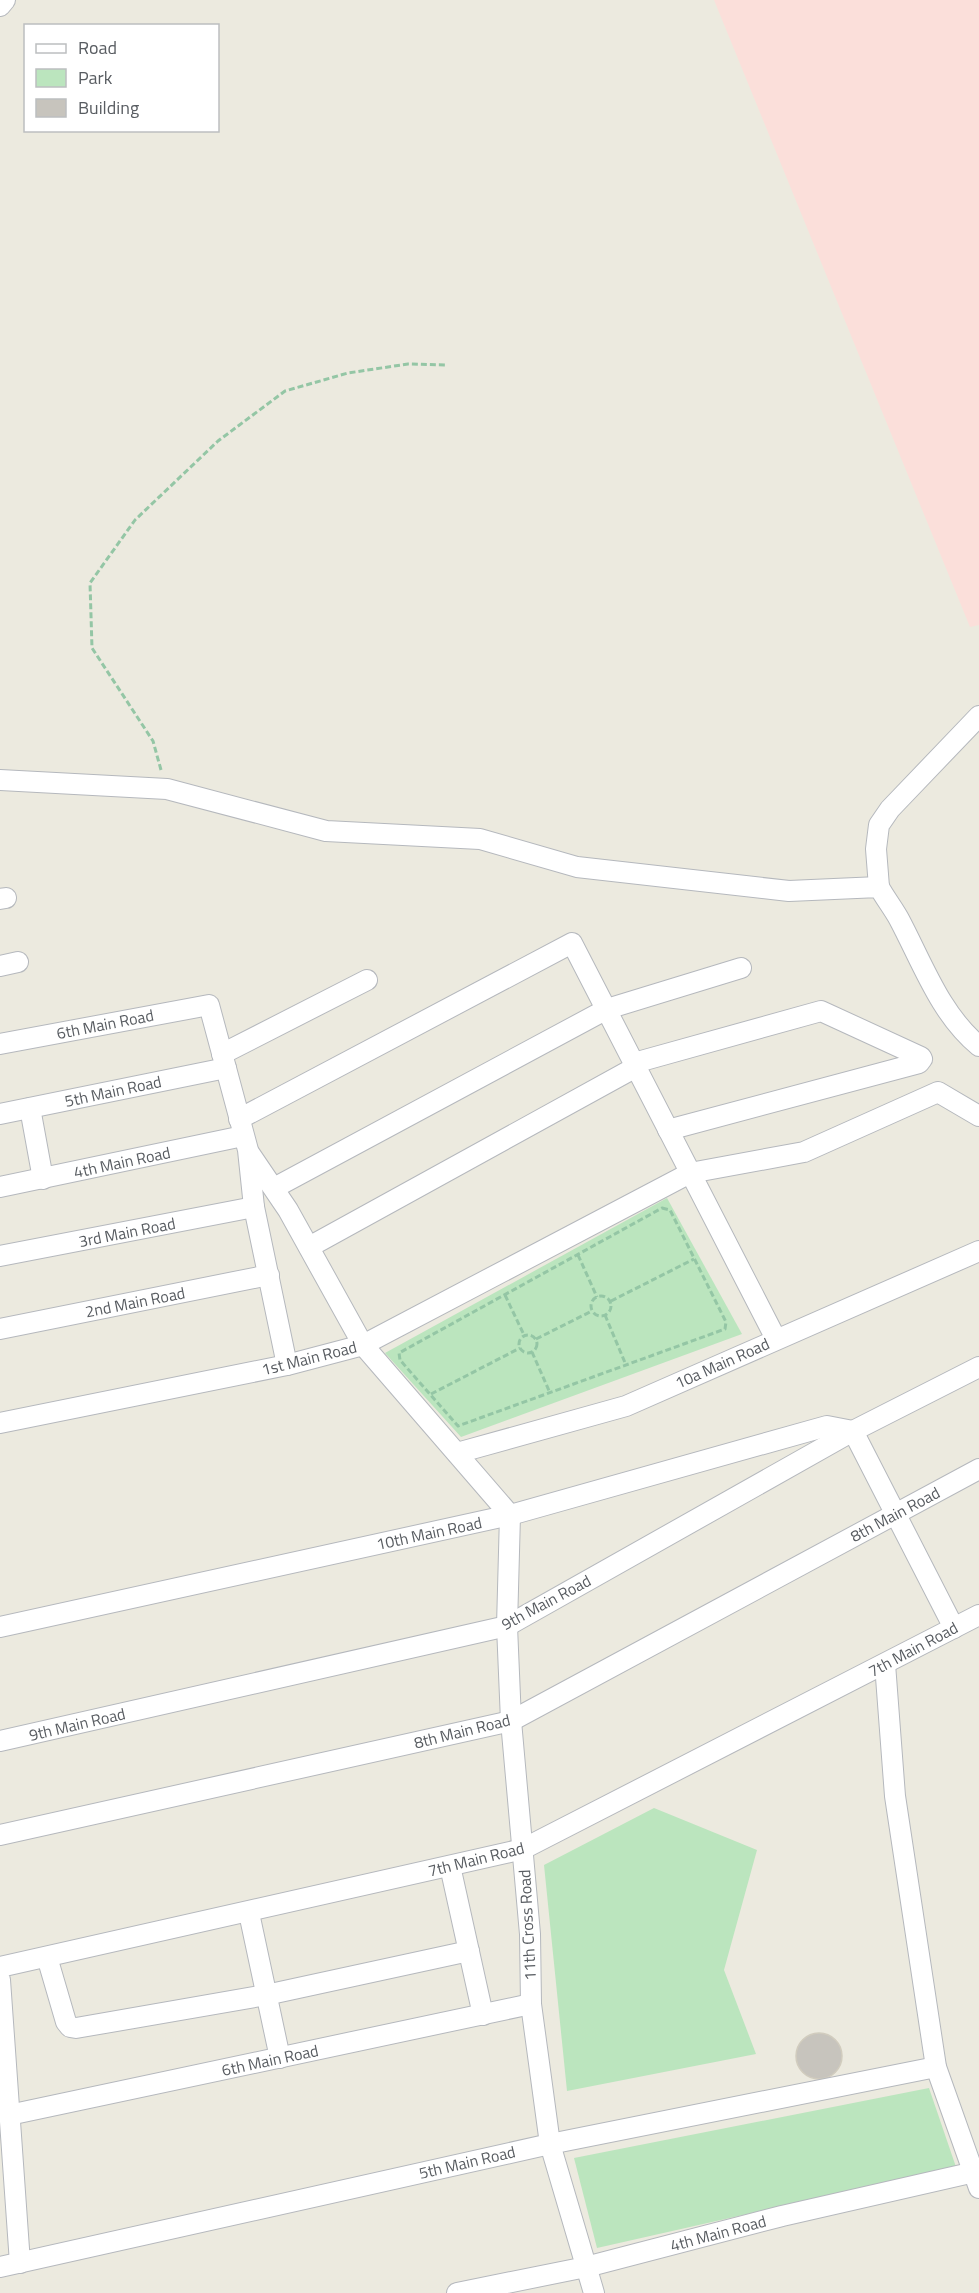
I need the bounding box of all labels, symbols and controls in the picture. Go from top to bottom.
legend [24,24,219,132]
text: Road [78,34,117,61]
text: Park [78,64,113,91]
text: Building [78,94,139,121]
street label: 6th Main Road [54,1003,156,1045]
street label: 5th Main Road [62,1069,164,1113]
street label: 4th Main Road [71,1140,173,1184]
street label: 3rd Main Road [77,1211,177,1253]
street label: 2nd Main Road [83,1281,187,1323]
street label: 10a Main Road [671,1331,773,1395]
street label: 1st Main Road [259,1335,359,1381]
street label: 8th Main Road [846,1480,944,1548]
street label: 10th Main Road [374,1510,484,1556]
street label: 9th Main Road [497,1568,595,1636]
street label: 7th Main Road [864,1615,962,1683]
street label: 9th Main Road [26,1701,128,1747]
street label: 8th Main Road [411,1707,513,1755]
street label: 7th Main Road [425,1835,527,1883]
street label: 11th Cross Road [512,1869,542,1981]
street label: 6th Main Road [219,2038,321,2082]
street label: 5th Main Road [416,2139,518,2185]
street label: 4th Main Road [667,2209,769,2257]

